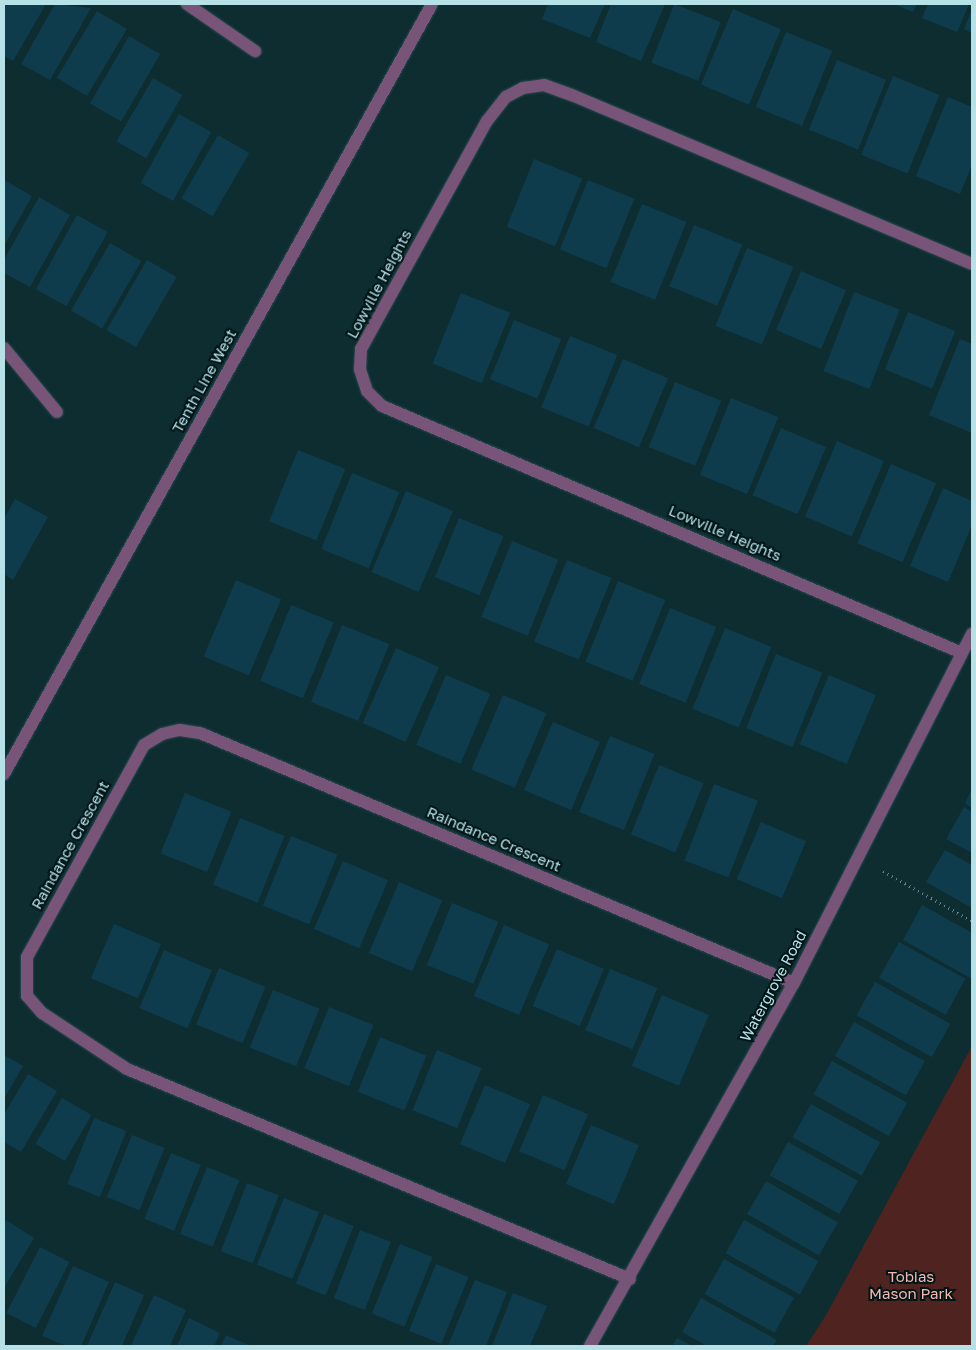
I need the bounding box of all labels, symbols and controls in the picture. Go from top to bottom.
street label: Lowville Heights [343,227,415,341]
street label: Tenth Line West [168,326,240,436]
street label: Lowville Heights [666,501,784,565]
street label: Raindance Crescent [27,778,113,912]
street label: Raindance Crescent [424,803,564,875]
street label: Watergrove Road [736,927,810,1045]
park label: Tobias Mason Park [869,1267,953,1302]

